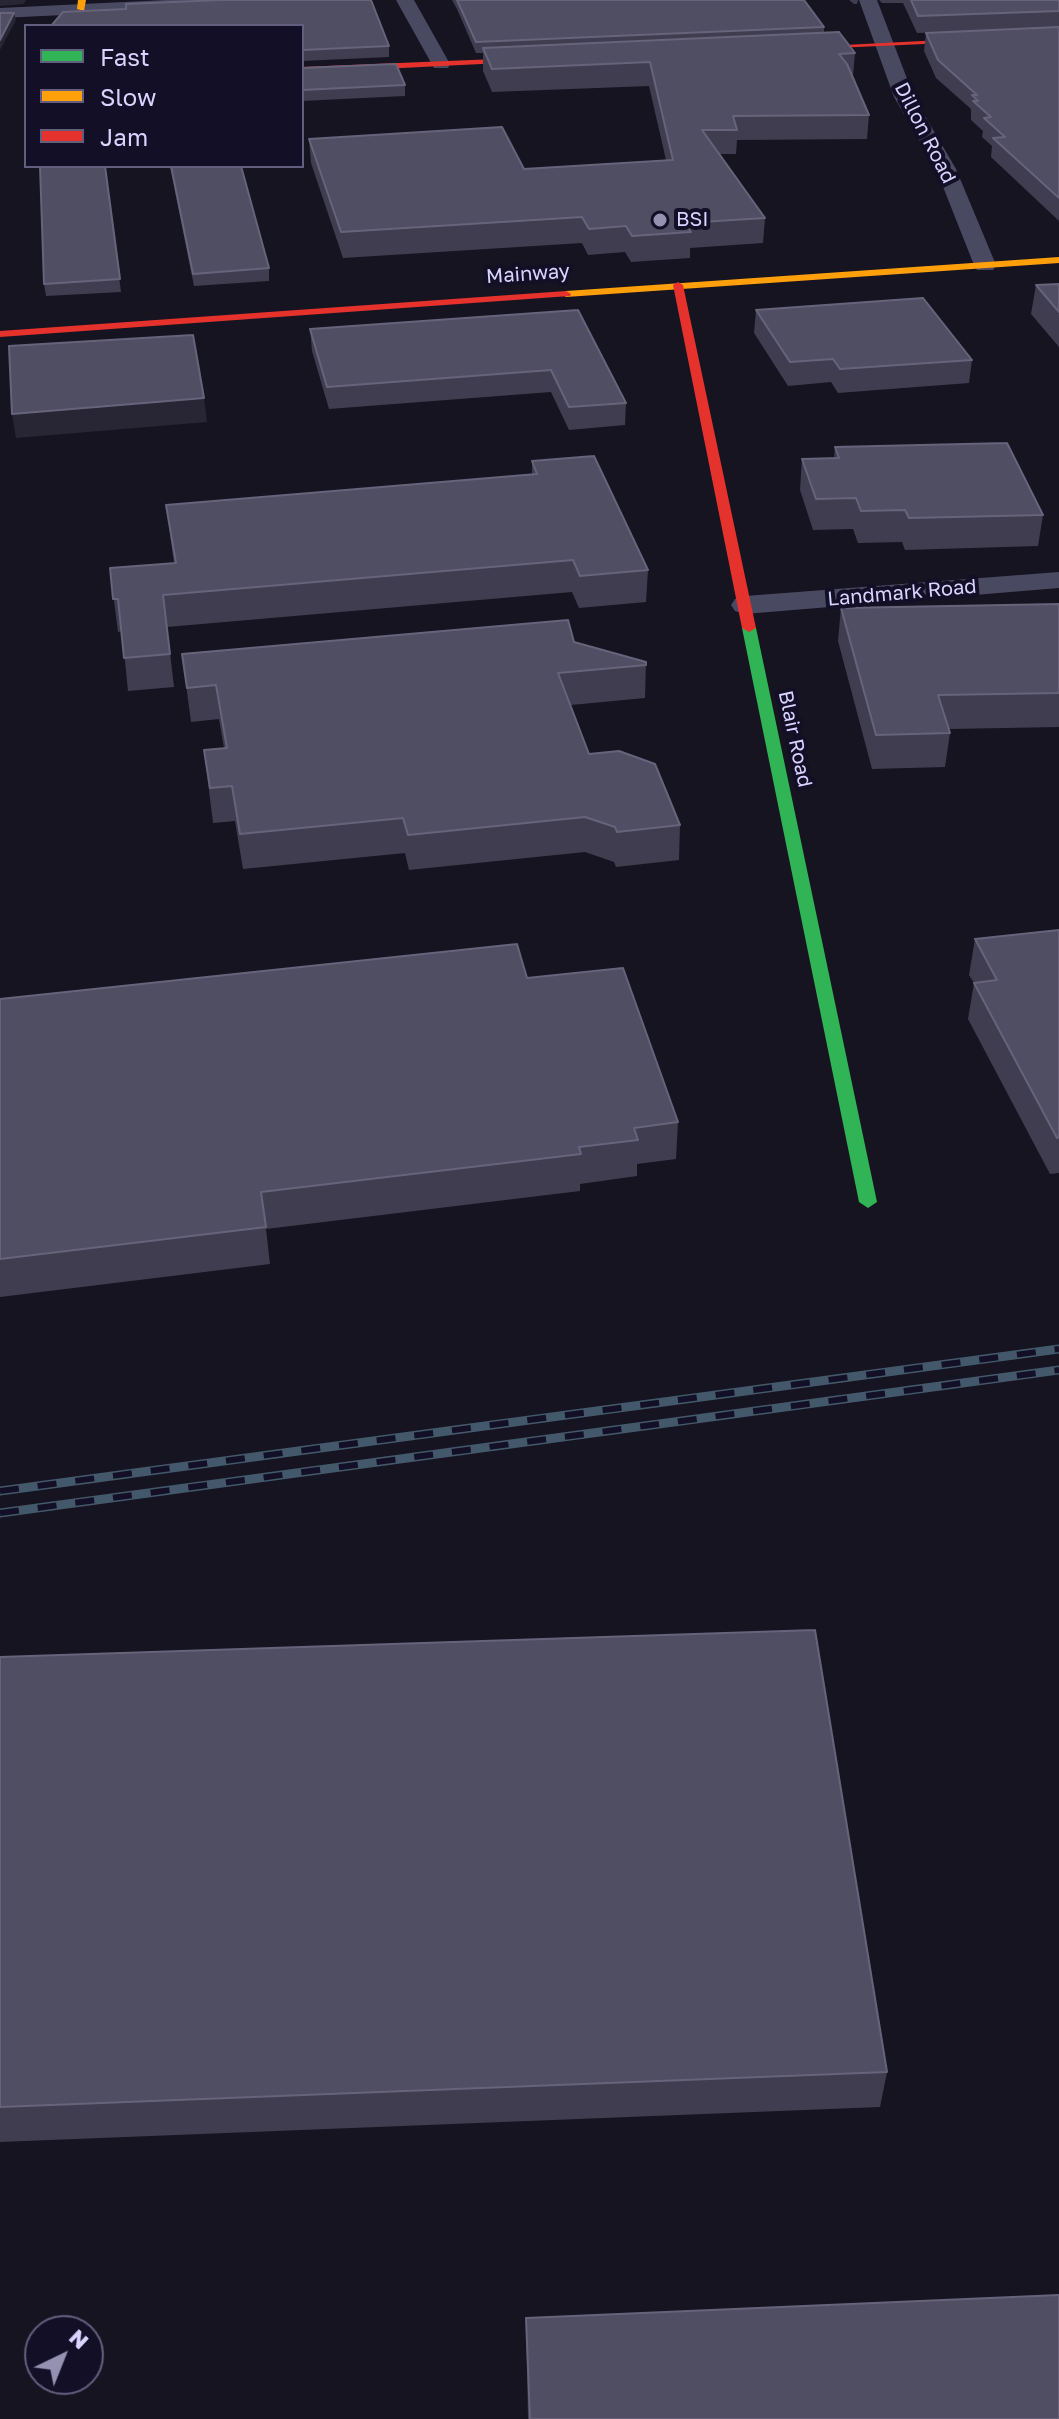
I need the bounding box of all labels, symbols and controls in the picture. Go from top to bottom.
legend [24,24,304,168]
text: Fast [100,42,150,71]
street label: Dillon Road [889,78,961,188]
text: Slow [100,82,156,111]
text: Jam [100,122,148,151]
place label: BSI [676,208,708,232]
marker: BSI [651,211,669,229]
street label: Mainway [485,259,571,289]
street label: Landmark Road [826,575,978,611]
street label: Blair Road [773,688,817,790]
north arrow [24,2315,104,2395]
text: N [64,2323,95,2354]

